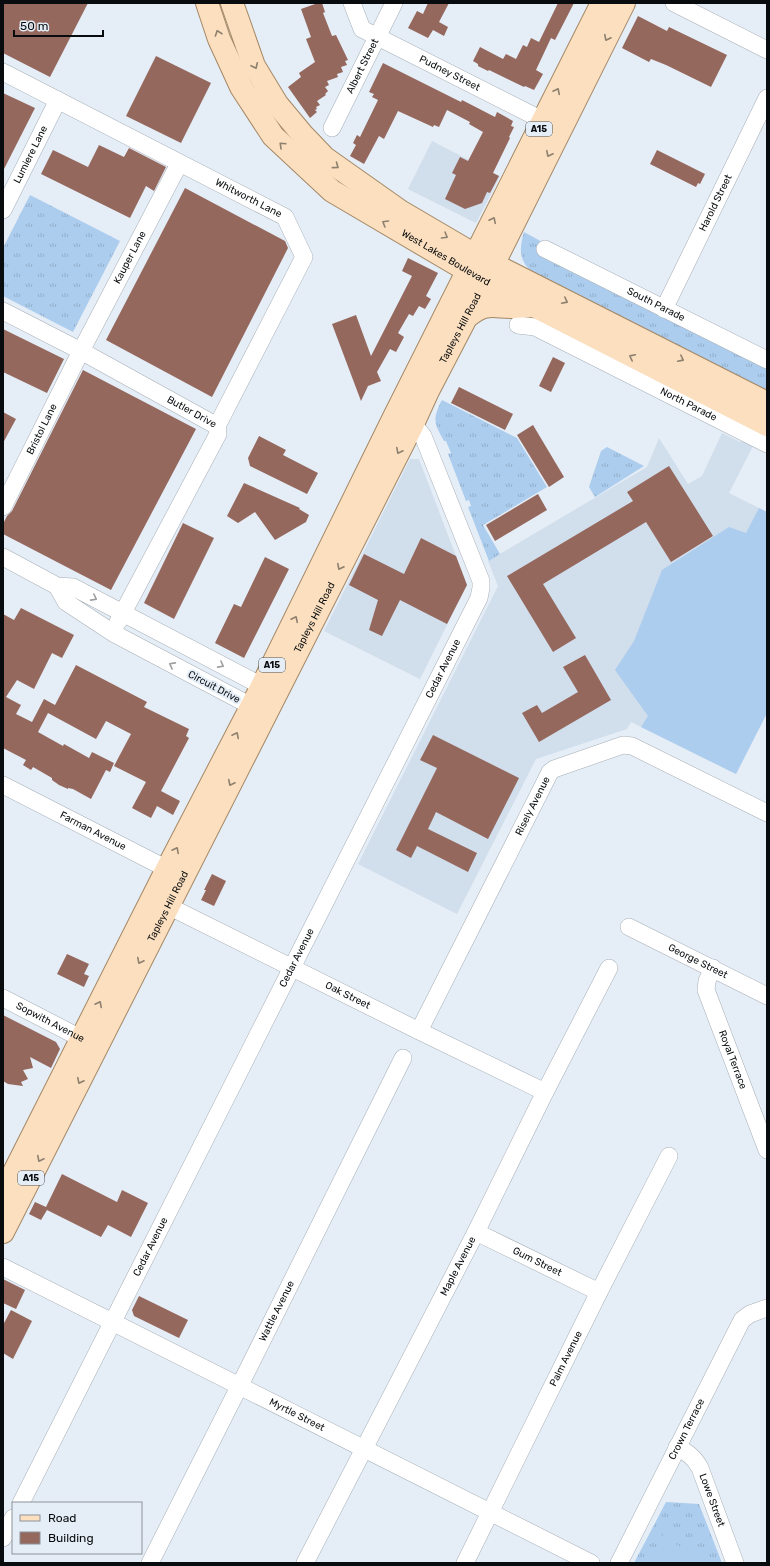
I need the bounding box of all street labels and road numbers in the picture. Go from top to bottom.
street label: Albert Street [344,37,381,96]
street label: Pudney Street [417,53,482,94]
road number: A15 [526,122,552,136]
street label: Lumiere Lane [11,123,50,185]
street label: Harold Street [697,172,735,233]
street label: Whitworth Lane [213,176,284,220]
street label: West Lakes Boulevard [399,227,492,289]
street label: Kauper Lane [111,229,149,286]
street label: South Parade [625,285,687,324]
street label: Tapleys Hill Road [437,291,484,366]
street label: North Parade [658,385,719,424]
street label: Butler Drive [165,394,219,431]
street label: Bristol Lane [24,401,60,457]
street label: Tapleys Hill Road [292,580,338,655]
street label: Cedar Avenue [423,637,463,700]
road number: A15 [259,658,285,672]
street label: Circuit Drive [186,668,242,706]
street label: Risely Avenue [513,774,553,838]
street label: Farman Avenue [58,809,128,853]
street label: Tapleys Hill Road [145,869,191,944]
street label: Cedar Avenue [277,926,317,989]
street label: George Street [666,942,730,981]
street label: Oak Street [323,979,372,1012]
street label: Sopwith Avenue [14,1000,87,1045]
street label: Royal Terrace [716,1029,749,1091]
road number: A15 [18,1171,44,1185]
street label: Cedar Avenue [131,1215,171,1278]
street label: Maple Avenue [438,1234,479,1298]
street label: Gum Street [511,1245,564,1279]
street label: Wattle Avenue [257,1278,297,1344]
street label: Palm Avenue [547,1329,585,1388]
street label: Myrtle Street [267,1396,327,1434]
street label: Crown Terrace [666,1396,707,1462]
street label: Lowe Street [697,1472,727,1529]

